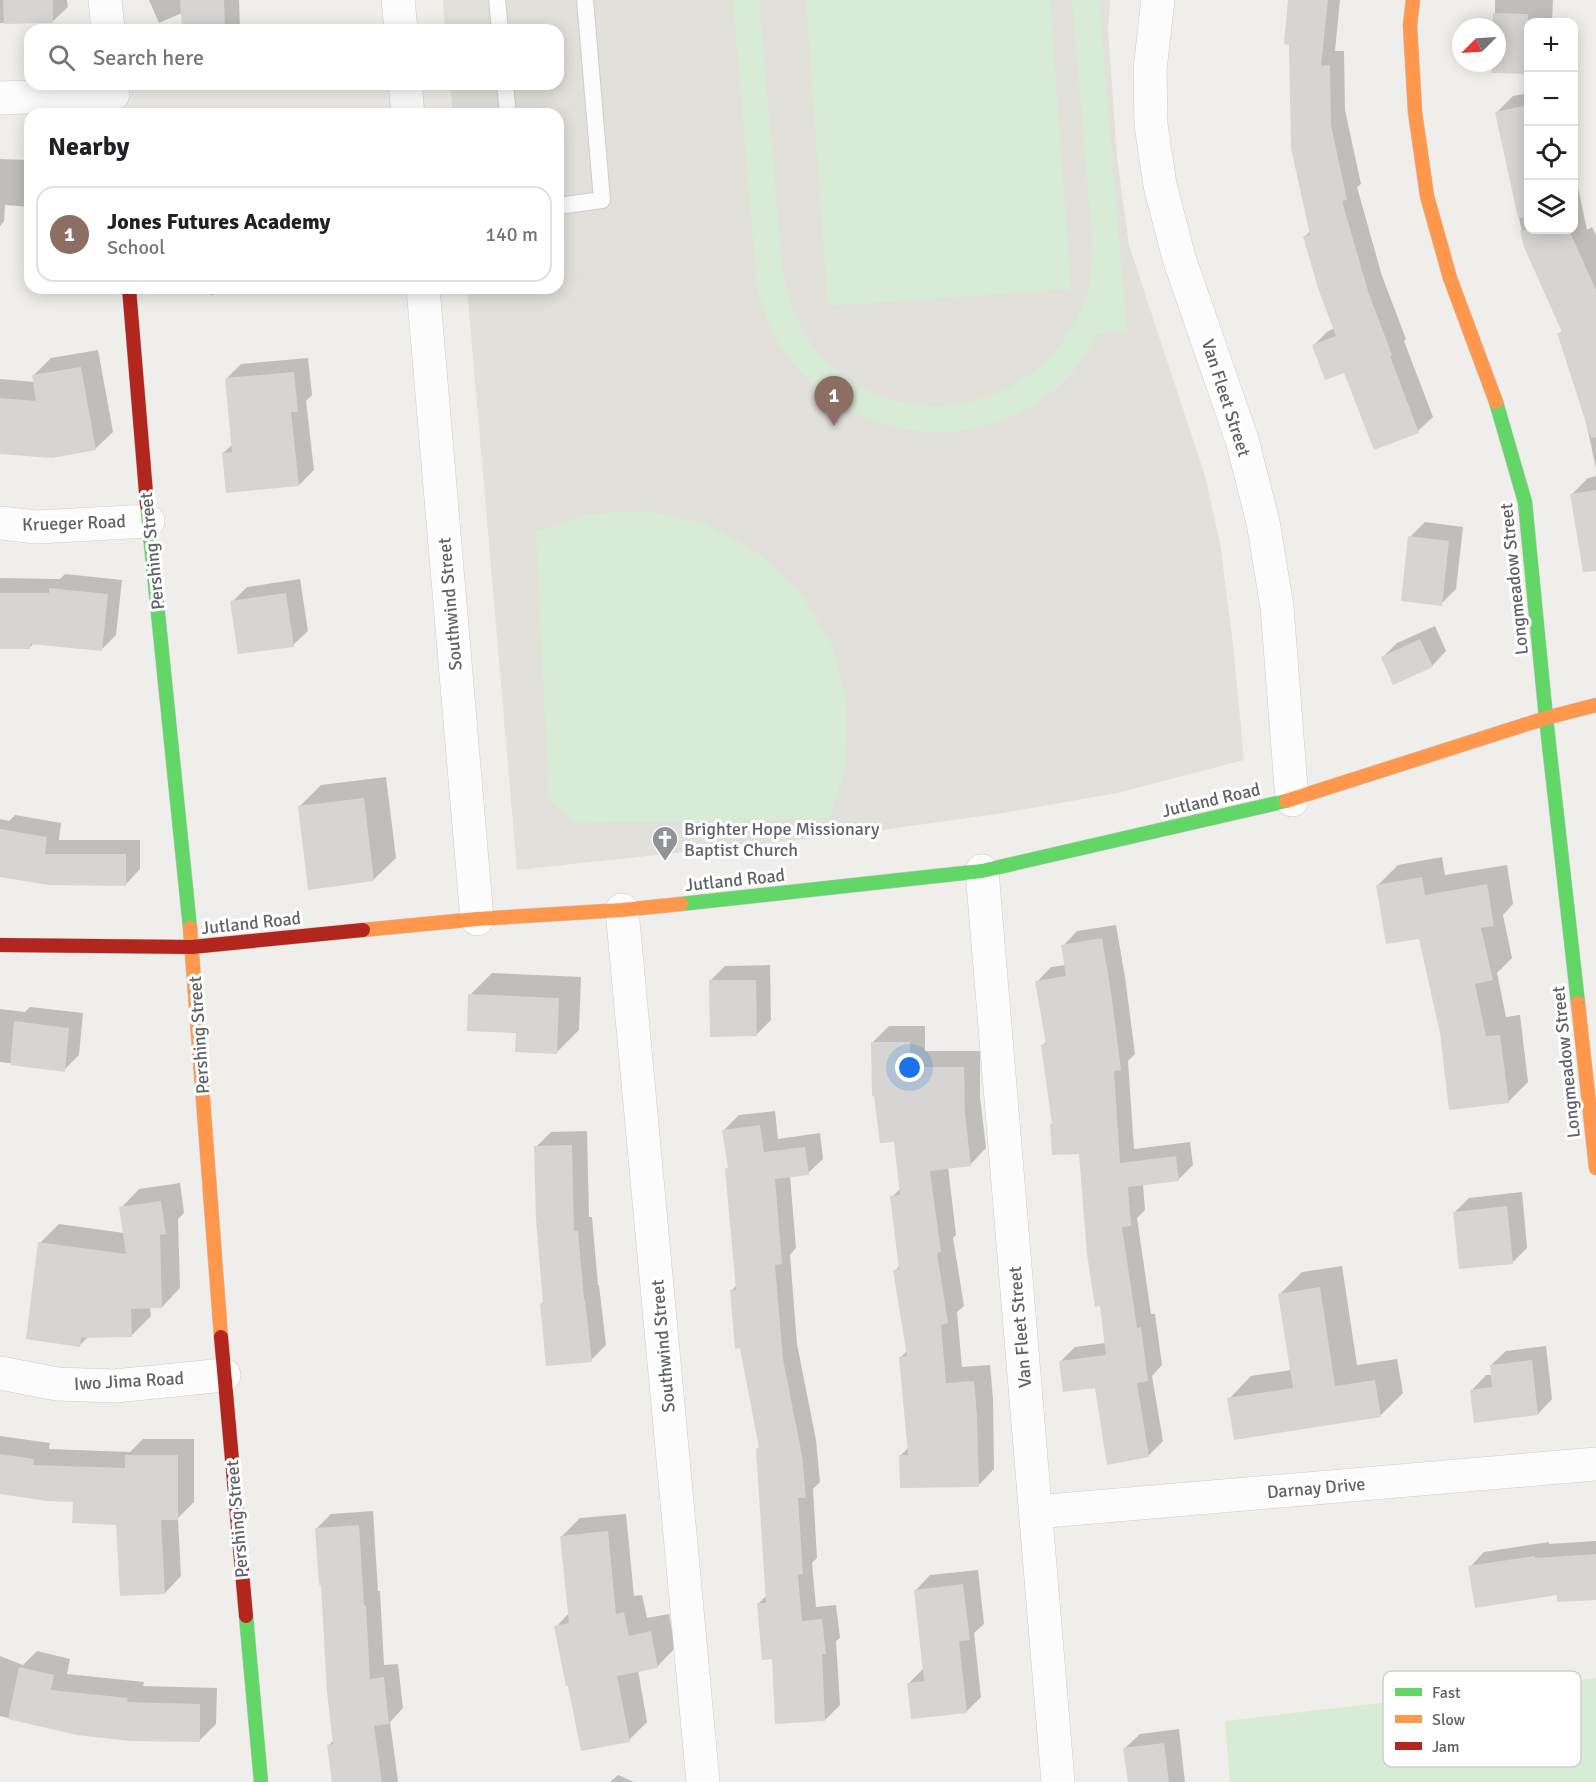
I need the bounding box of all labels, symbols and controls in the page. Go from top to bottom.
north arrow [1452,18,1506,72]
map controls [1524,18,1578,234]
button: + [1524,18,1578,72]
search box [24,24,564,90]
icon: search [45,41,78,74]
text: Search here [93,44,204,71]
button: − [1524,72,1578,126]
button: locate [1524,126,1578,180]
text: Nearby [48,131,129,163]
button: layers [1524,180,1578,234]
text: Jones Futures Academy [107,208,330,235]
text: 1 [64,222,75,247]
text: 140 m [485,222,538,247]
text: School [107,235,165,260]
street label: Van Fleet Street [1197,336,1255,460]
pin: 1 [814,376,854,426]
street label: Pershing Street [135,491,169,611]
street label: Longmeadow Street [1495,502,1533,656]
street label: Krueger Road [22,510,126,536]
street label: Southwind Street [433,537,467,671]
street label: Jutland Road [1160,778,1262,822]
place label: Brighter Hope Missionary Baptist Church [684,818,880,861]
church icon: Brighter Hope Missionary Baptist Church [650,824,680,862]
street label: Jutland Road [684,864,786,896]
street label: Jutland Road [200,907,302,939]
street label: Pershing Street [184,975,214,1095]
street label: Longmeadow Street [1547,985,1585,1139]
your location [895,1053,924,1082]
street label: Van Fleet Street [1004,1265,1036,1389]
street label: Southwind Street [646,1279,680,1413]
street label: Iwo Jima Road [73,1367,185,1395]
street label: Pershing Street [221,1459,253,1579]
street label: Darnay Drive [1266,1473,1366,1503]
legend [1383,1671,1581,1767]
text: Fast [1432,1683,1461,1703]
text: Slow [1432,1710,1466,1730]
text: Jam [1432,1737,1460,1757]

